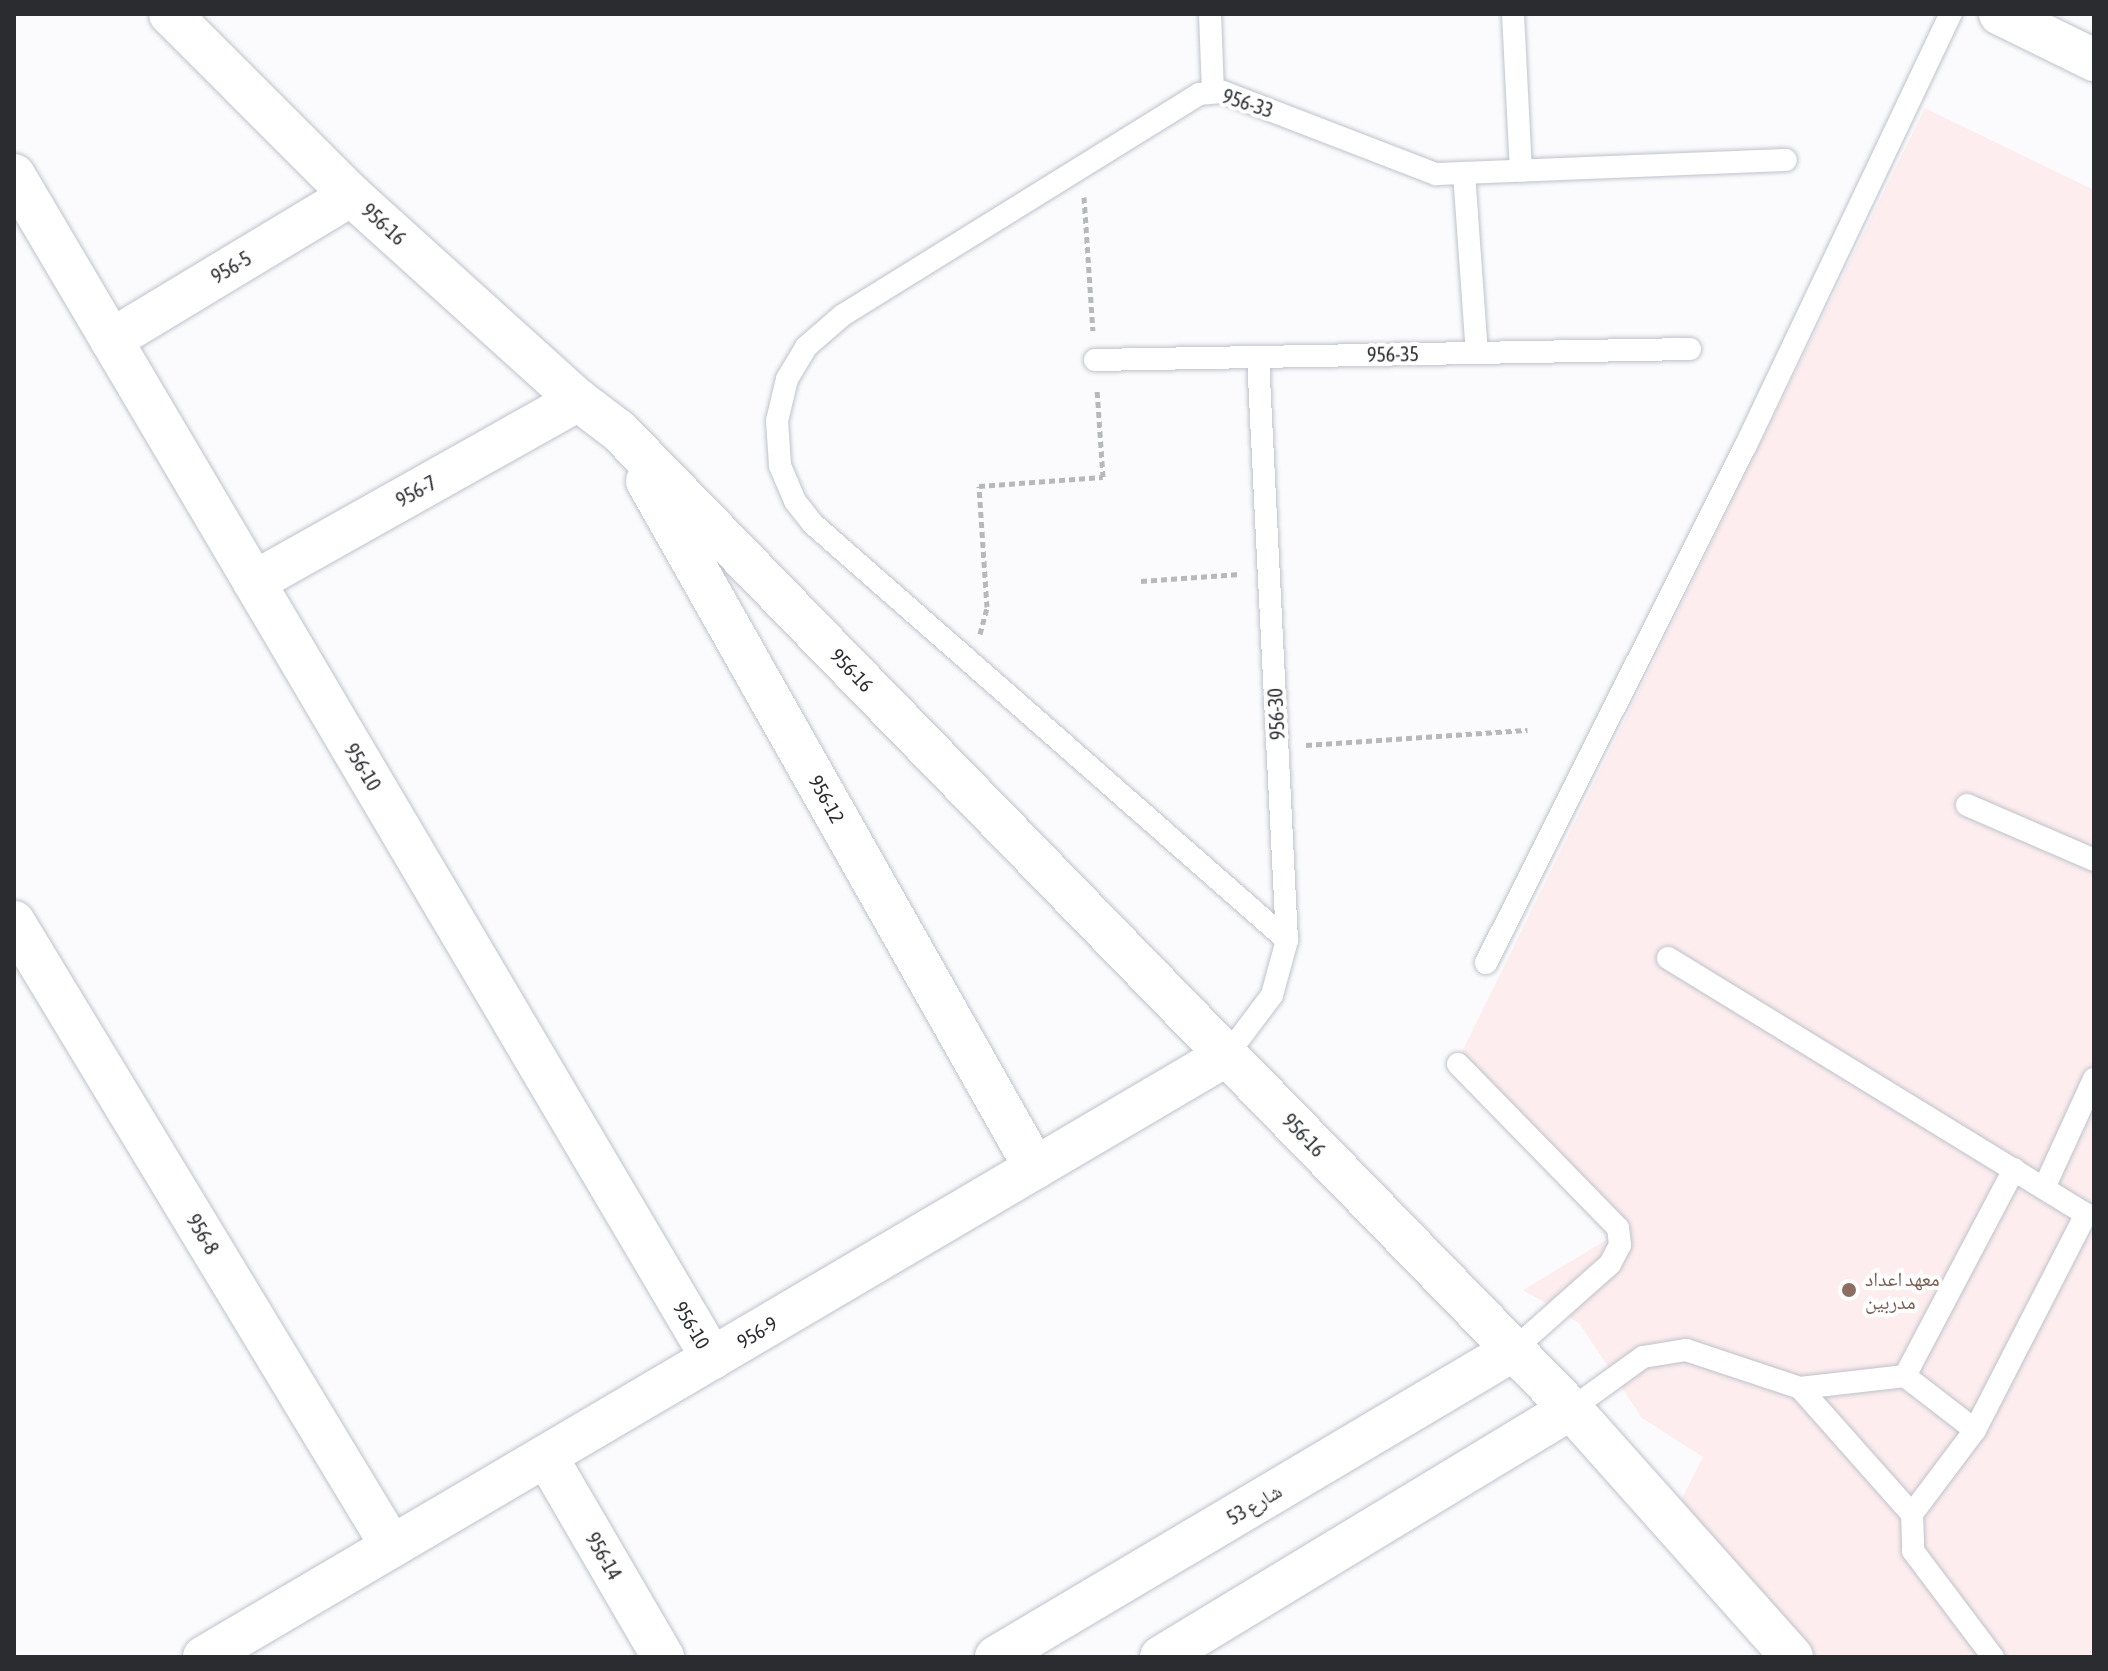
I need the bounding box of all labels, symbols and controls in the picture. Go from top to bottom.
street label: 956-33 [1220,84,1276,122]
street label: 956-16 [357,198,411,250]
street label: 956-5 [207,246,255,288]
street label: 956-35 [1367,342,1419,366]
street label: 956-7 [392,470,440,512]
street label: 956-16 [826,643,878,697]
street label: 956-30 [1263,687,1289,741]
street label: 956-10 [340,739,386,795]
street label: 956-12 [804,771,850,827]
street label: 956-16 [1278,1108,1330,1162]
street label: 956-8 [182,1210,224,1258]
place label: معهد اعداد مدربين [1865,1266,1940,1313]
marker: معهد اعداد مدربين [1840,1281,1858,1299]
street label: 956-10 [669,1297,715,1353]
street label: 956-9 [733,1311,781,1353]
street label: شارع 53 [1222,1478,1286,1530]
street label: 956-14 [581,1528,627,1584]

